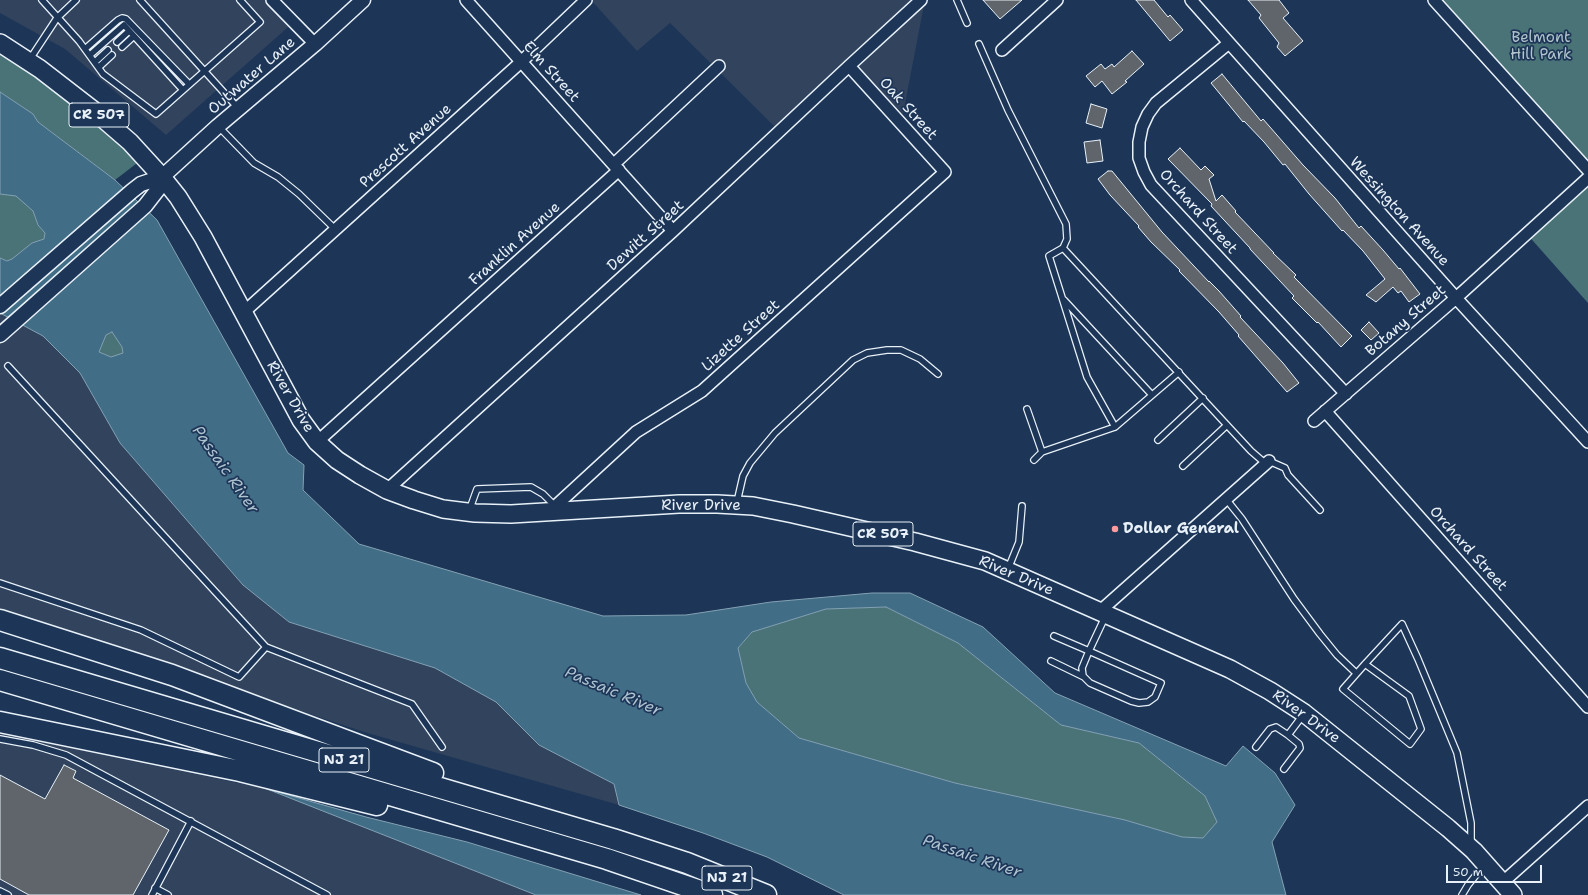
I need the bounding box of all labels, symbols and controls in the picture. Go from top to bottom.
park label: Belmont Hill Park [1510,29,1572,64]
street label: Outwater Lane [205,33,299,119]
street label: Elm Street [519,38,583,106]
street label: Oak Street [875,74,941,144]
street label: Prescott Avenue [356,100,456,192]
road number: CR 507 [69,103,129,127]
street label: Wessington Avenue [1345,154,1453,270]
street label: Orchard Street [1155,166,1241,258]
street label: Dewitt Street [604,197,688,275]
street label: Franklin Avenue [466,198,564,290]
street label: Botany Street [1362,281,1450,361]
street label: Lizette Street [698,296,784,376]
street label: River Drive [262,358,318,436]
water label: Passaic River [188,422,262,518]
street label: River Drive [661,497,741,515]
street label: Orchard Street [1425,503,1511,595]
place label: Dollar General [1123,520,1239,538]
road number: CR 507 [853,522,913,546]
marker: Dollar General [1110,524,1120,534]
street label: River Drive [976,552,1056,600]
water label: Passaic River [562,663,664,721]
street label: River Drive [1269,686,1343,748]
road number: NJ 21 [319,748,369,772]
water label: Passaic River [920,831,1024,883]
scale bar [1448,857,1544,883]
text: 50 m [1453,864,1483,880]
road number: NJ 21 [702,866,752,890]

